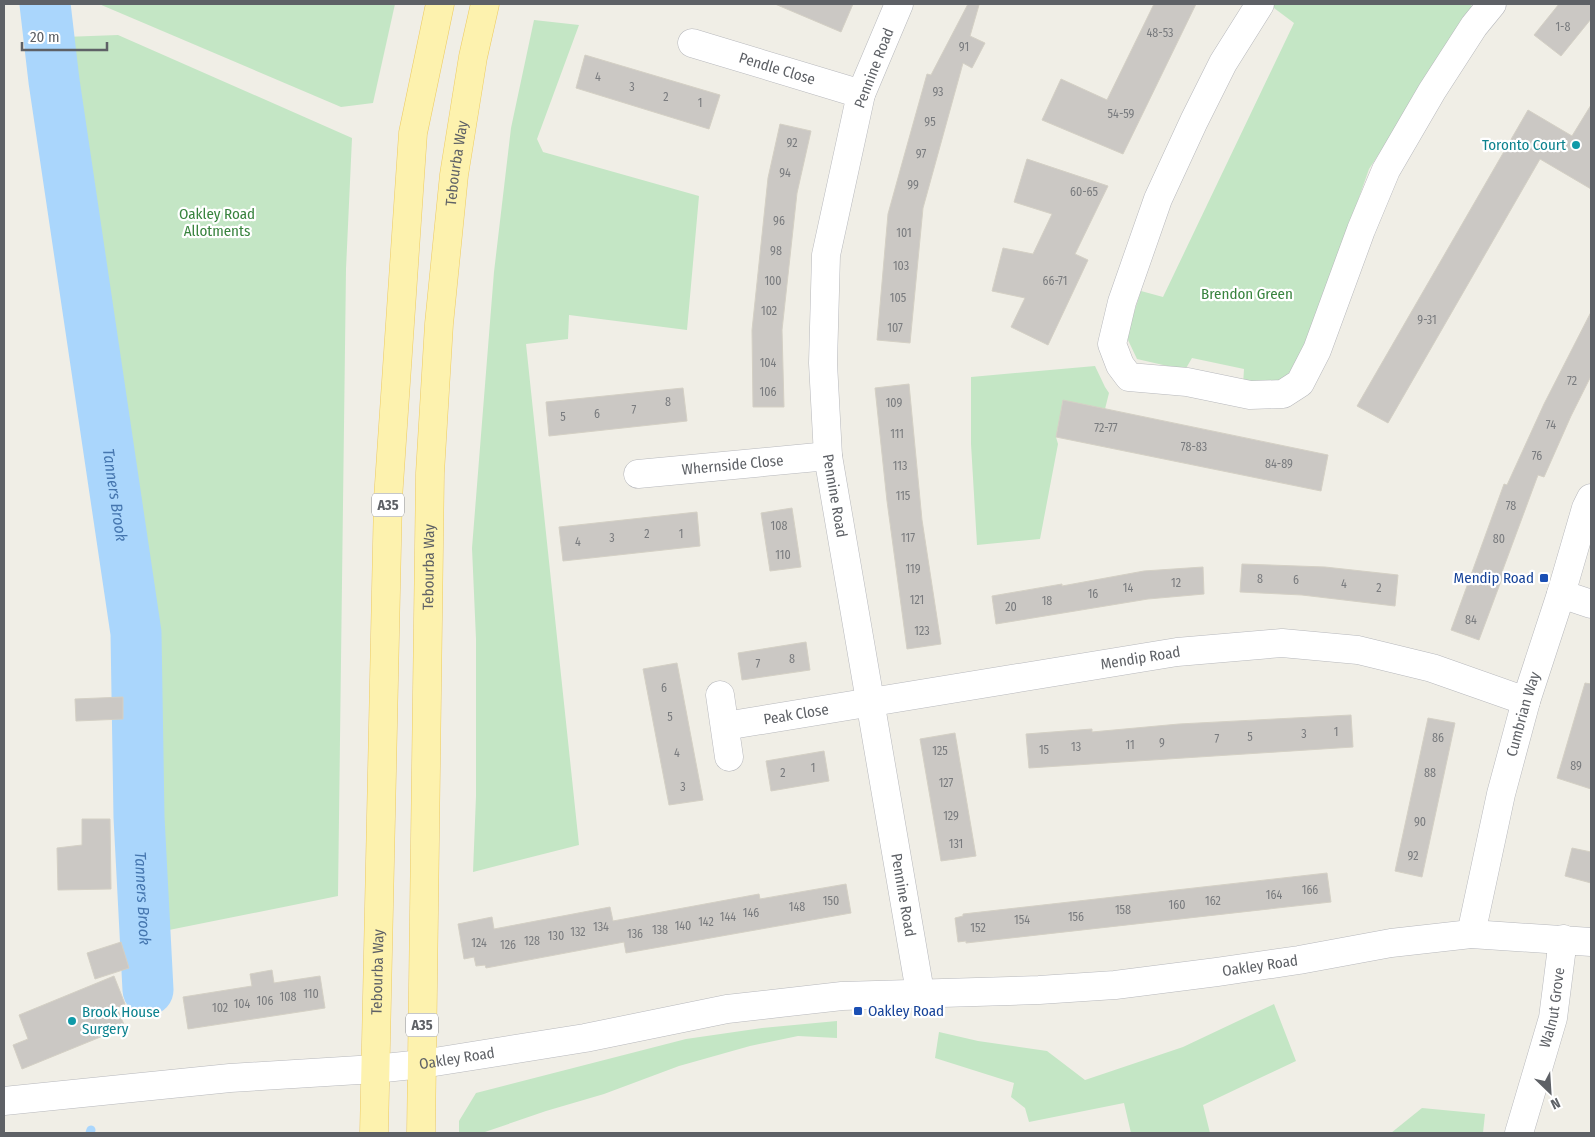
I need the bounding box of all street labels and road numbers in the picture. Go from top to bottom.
street label: Pennine Road [850,25,898,111]
street label: Pendle Close [737,49,817,89]
street label: Tebourba Way [442,119,472,207]
street label: Whernside Close [681,451,784,479]
street label: Pennine Road [819,453,851,539]
road number: A35 [372,494,404,516]
street label: Tebourba Way [419,524,438,610]
street label: Mendip Road [1099,643,1182,673]
street label: Cumbrian Way [1502,669,1544,758]
street label: Peak Close [762,700,830,729]
street label: Pennine Road [887,852,919,938]
street label: Tebourba Way [368,929,388,1015]
street label: Oakley Road [1221,951,1299,980]
street label: Walnut Grove [1536,966,1568,1050]
road number: A35 [406,1014,438,1036]
street label: Oakley Road [418,1044,496,1073]

